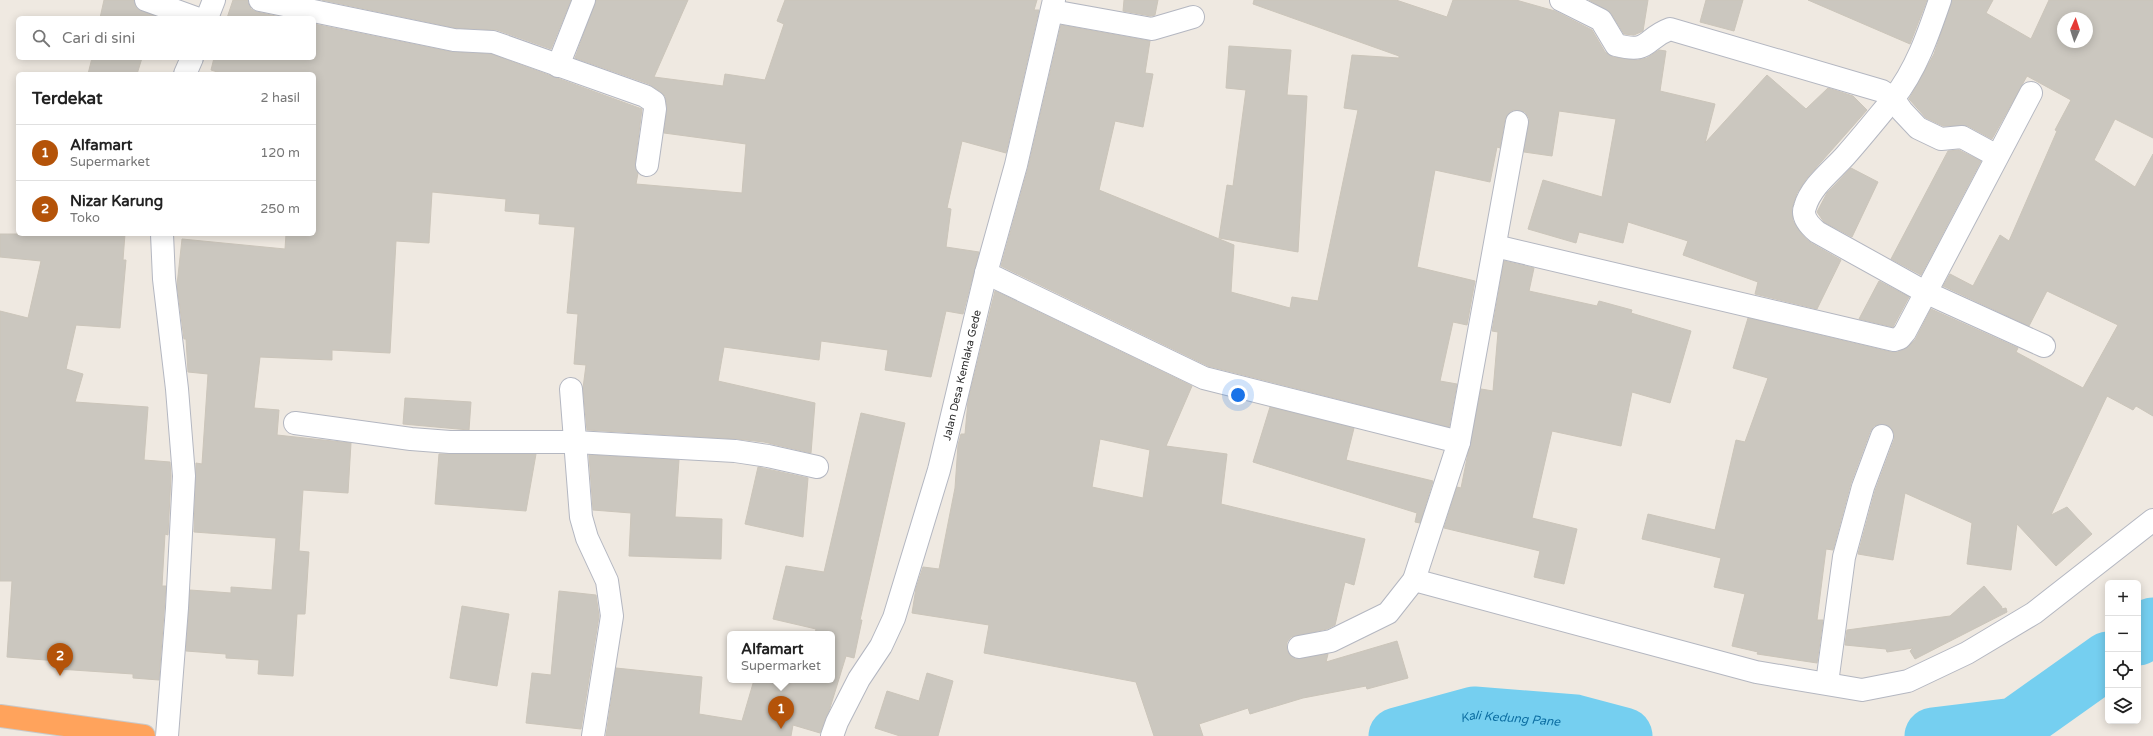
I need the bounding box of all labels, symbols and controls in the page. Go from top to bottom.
north arrow [2057,12,2093,48]
search box [16,16,316,60]
icon: search [30,27,52,49]
text: Cari di sini [62,29,135,47]
text: Terdekat [32,88,102,109]
text: 2 hasil [261,90,300,106]
text: Alfamart [70,136,132,154]
text: 1 [41,145,49,161]
text: 120 m [260,145,300,161]
text: Supermarket [70,154,150,170]
text: Nizar Karung [70,192,163,210]
text: 2 [41,201,49,217]
text: 250 m [260,201,300,217]
text: Toko [70,210,100,226]
street label: Jalan Desa Kemlaka Gede [940,309,984,442]
your location [1228,385,1248,405]
map controls [2105,580,2141,724]
button: + [2105,580,2141,616]
button: − [2105,616,2141,652]
popup [727,631,835,683]
text: Alfamart [741,640,804,658]
pin: 2 [47,643,73,676]
button: locate [2105,652,2141,688]
text: Supermarket [741,658,821,674]
button: layers [2105,688,2141,724]
pin: 1 [768,696,794,729]
water label: Kali Kedung Pane [1459,708,1562,729]

